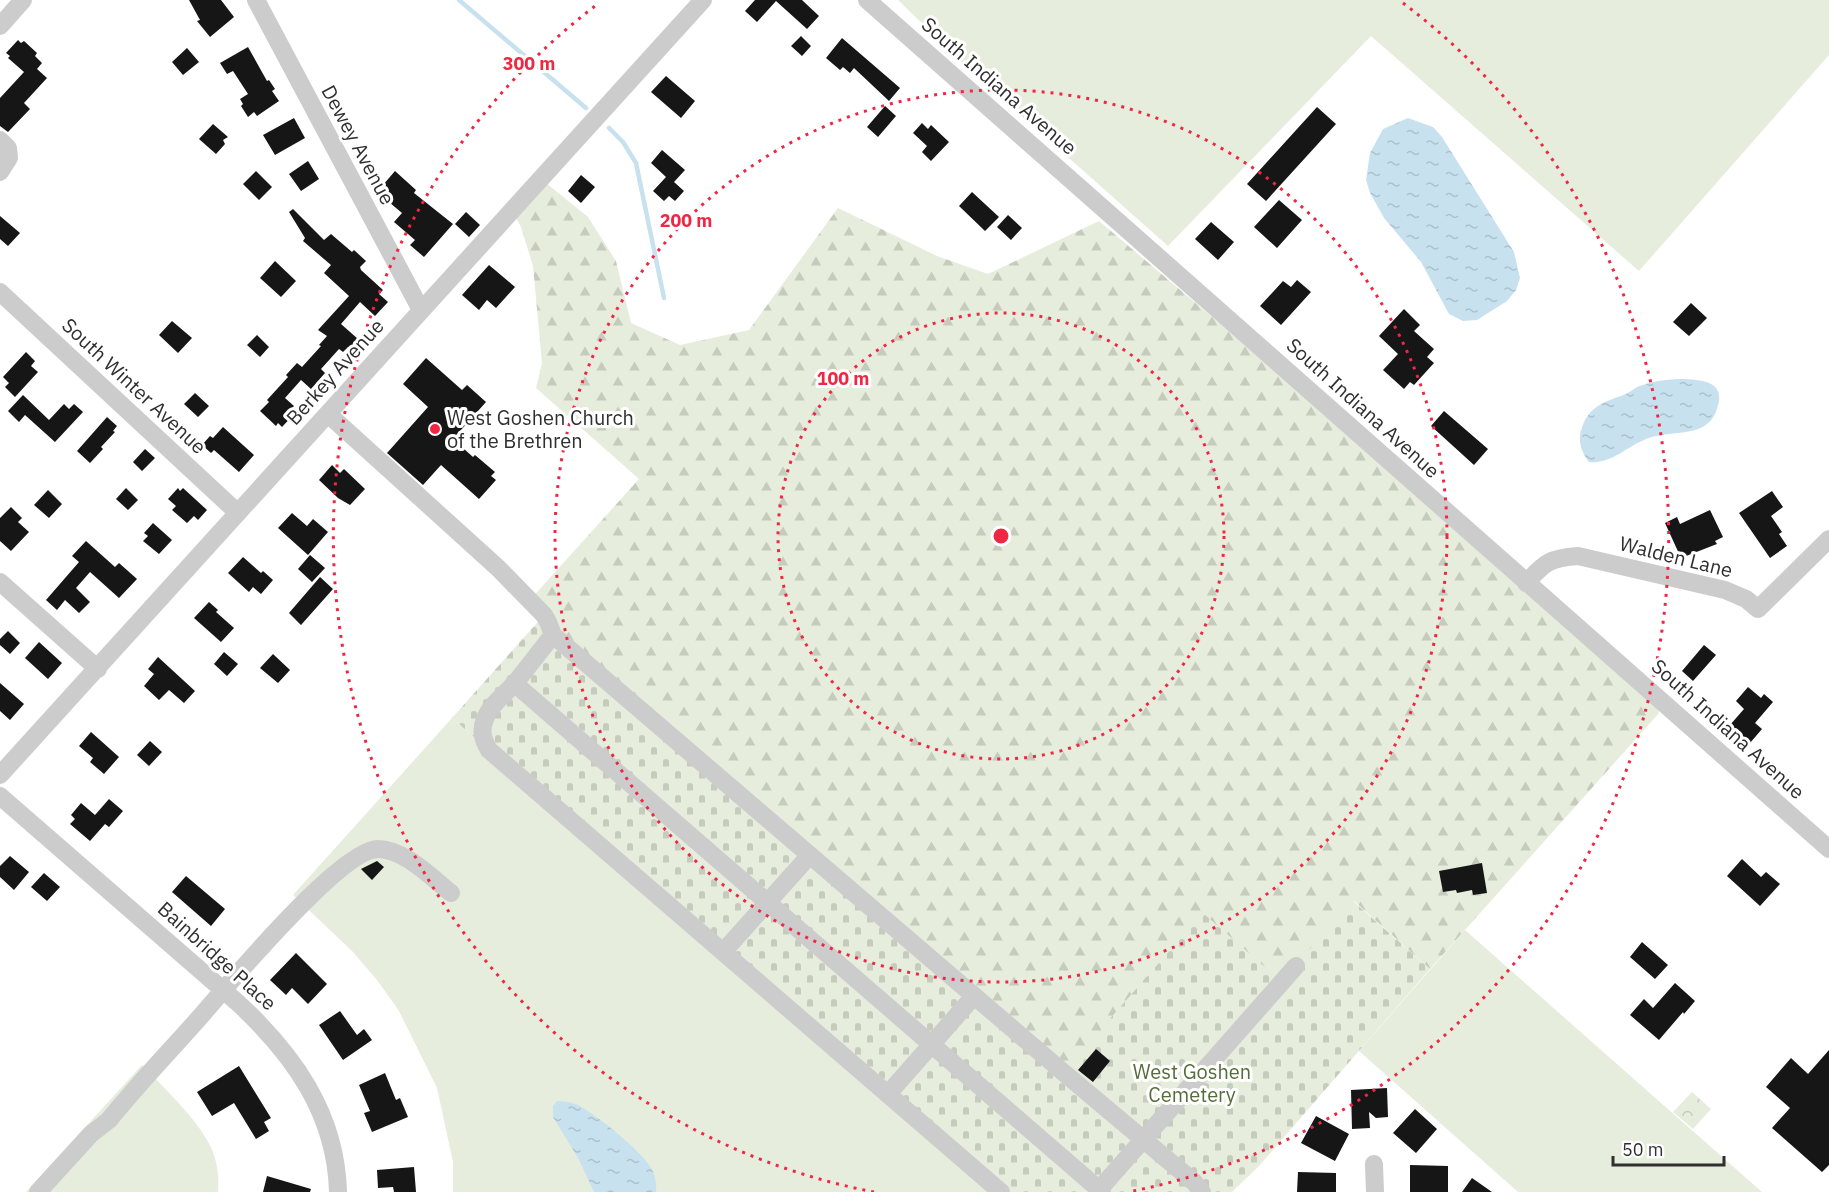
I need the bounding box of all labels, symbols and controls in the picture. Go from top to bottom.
street label: South Indiana Avenue [916,11,1083,161]
text: 300 m [503,52,555,75]
street label: Dewey Avenue [316,80,401,209]
text: 200 m [660,209,712,232]
street label: South Winter Avenue [56,312,212,460]
street label: Berkey Avenue [280,313,389,430]
street label: South Indiana Avenue [1281,332,1446,484]
text: 100 m [817,367,869,390]
place label: West Goshen Church of the Brethren [447,404,634,454]
marker: West Goshen Church of the Brethren [428,422,442,436]
centre of rings [991,526,1011,546]
street label: Walden Lane [1617,529,1735,584]
street label: South Indiana Avenue [1646,653,1811,805]
street label: Bainbridge Place [152,895,282,1016]
park label: West Goshen Cemetery [1133,1058,1251,1108]
scale bar [1613,1129,1724,1167]
text: 50 m [1622,1138,1664,1161]

